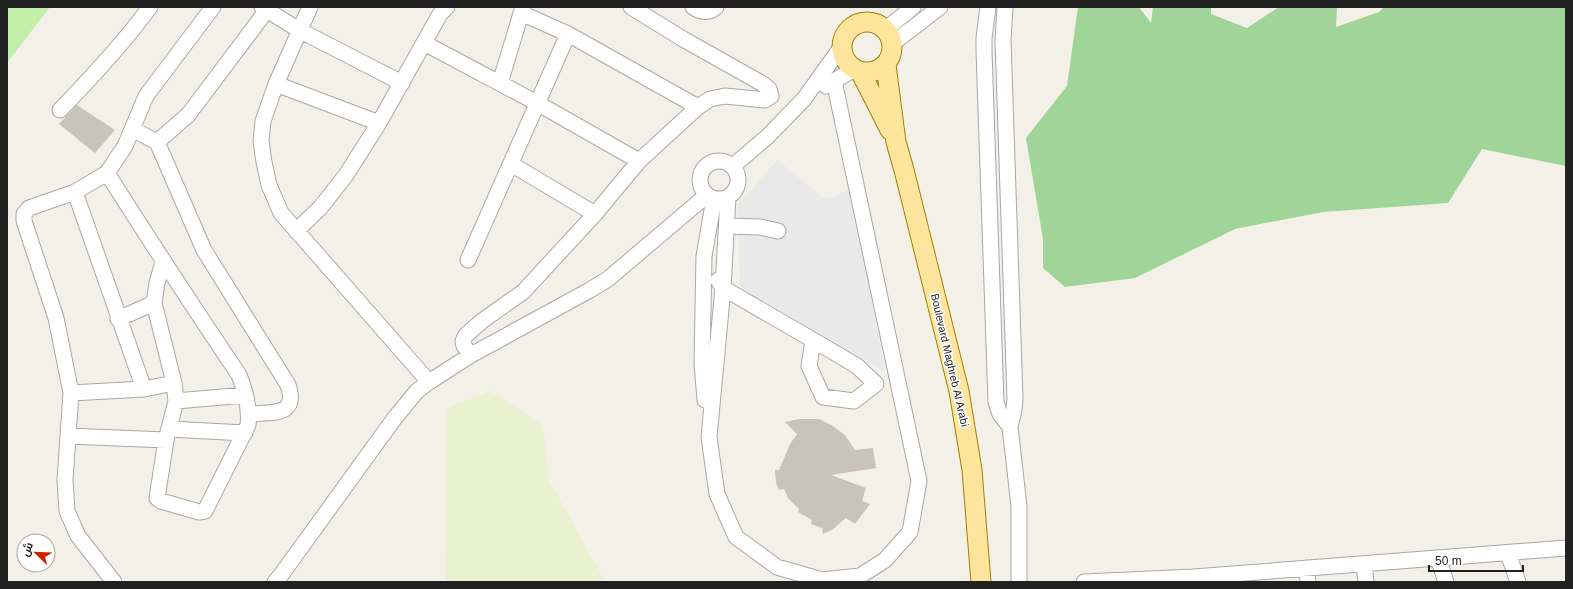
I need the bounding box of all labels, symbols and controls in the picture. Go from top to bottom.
street label: Boulevard Maghreb Al Arabi [929,292,971,428]
north arrow [16,533,56,573]
text: ش [19,540,36,558]
scale bar [1429,547,1523,573]
text: 50 m [1435,554,1462,568]

